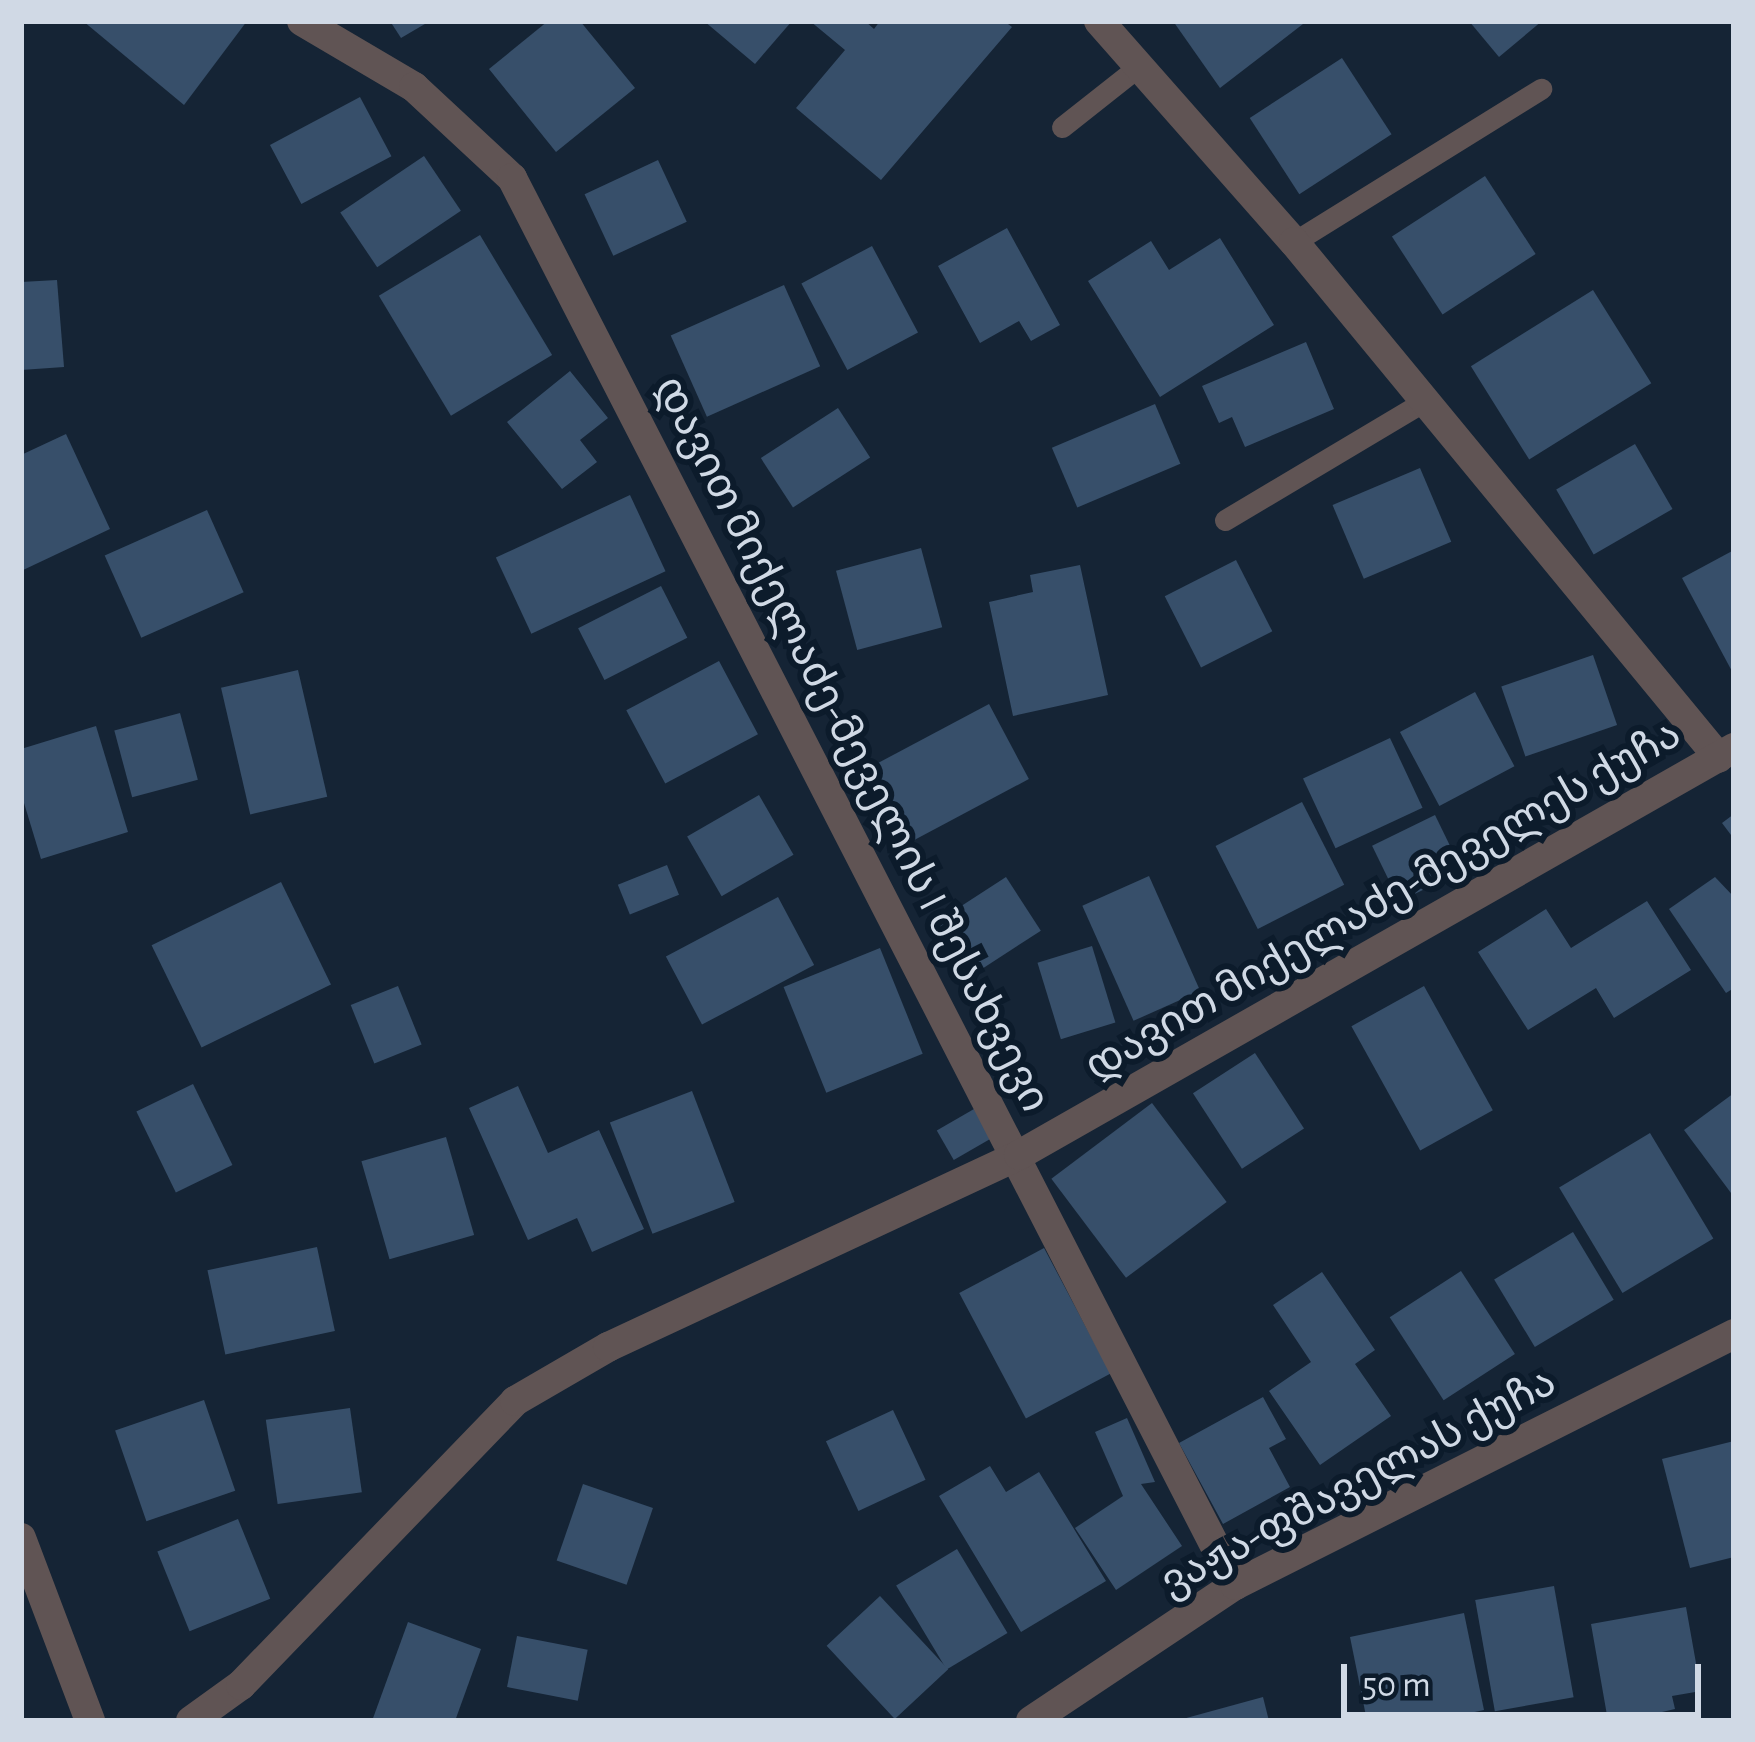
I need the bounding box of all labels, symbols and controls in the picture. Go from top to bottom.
street label: დავით მიქელაძე-მეველის I შესახვევი [644,368,1060,1120]
street label: დავით მიქელაძე-მეველეს ქუჩა [1076,708,1690,1092]
street label: ვაჟა-ფშაველას ქუჩა [1152,1356,1564,1608]
scale bar [1347,1640,1707,1714]
text: 50 m [1362,1667,1431,1703]

